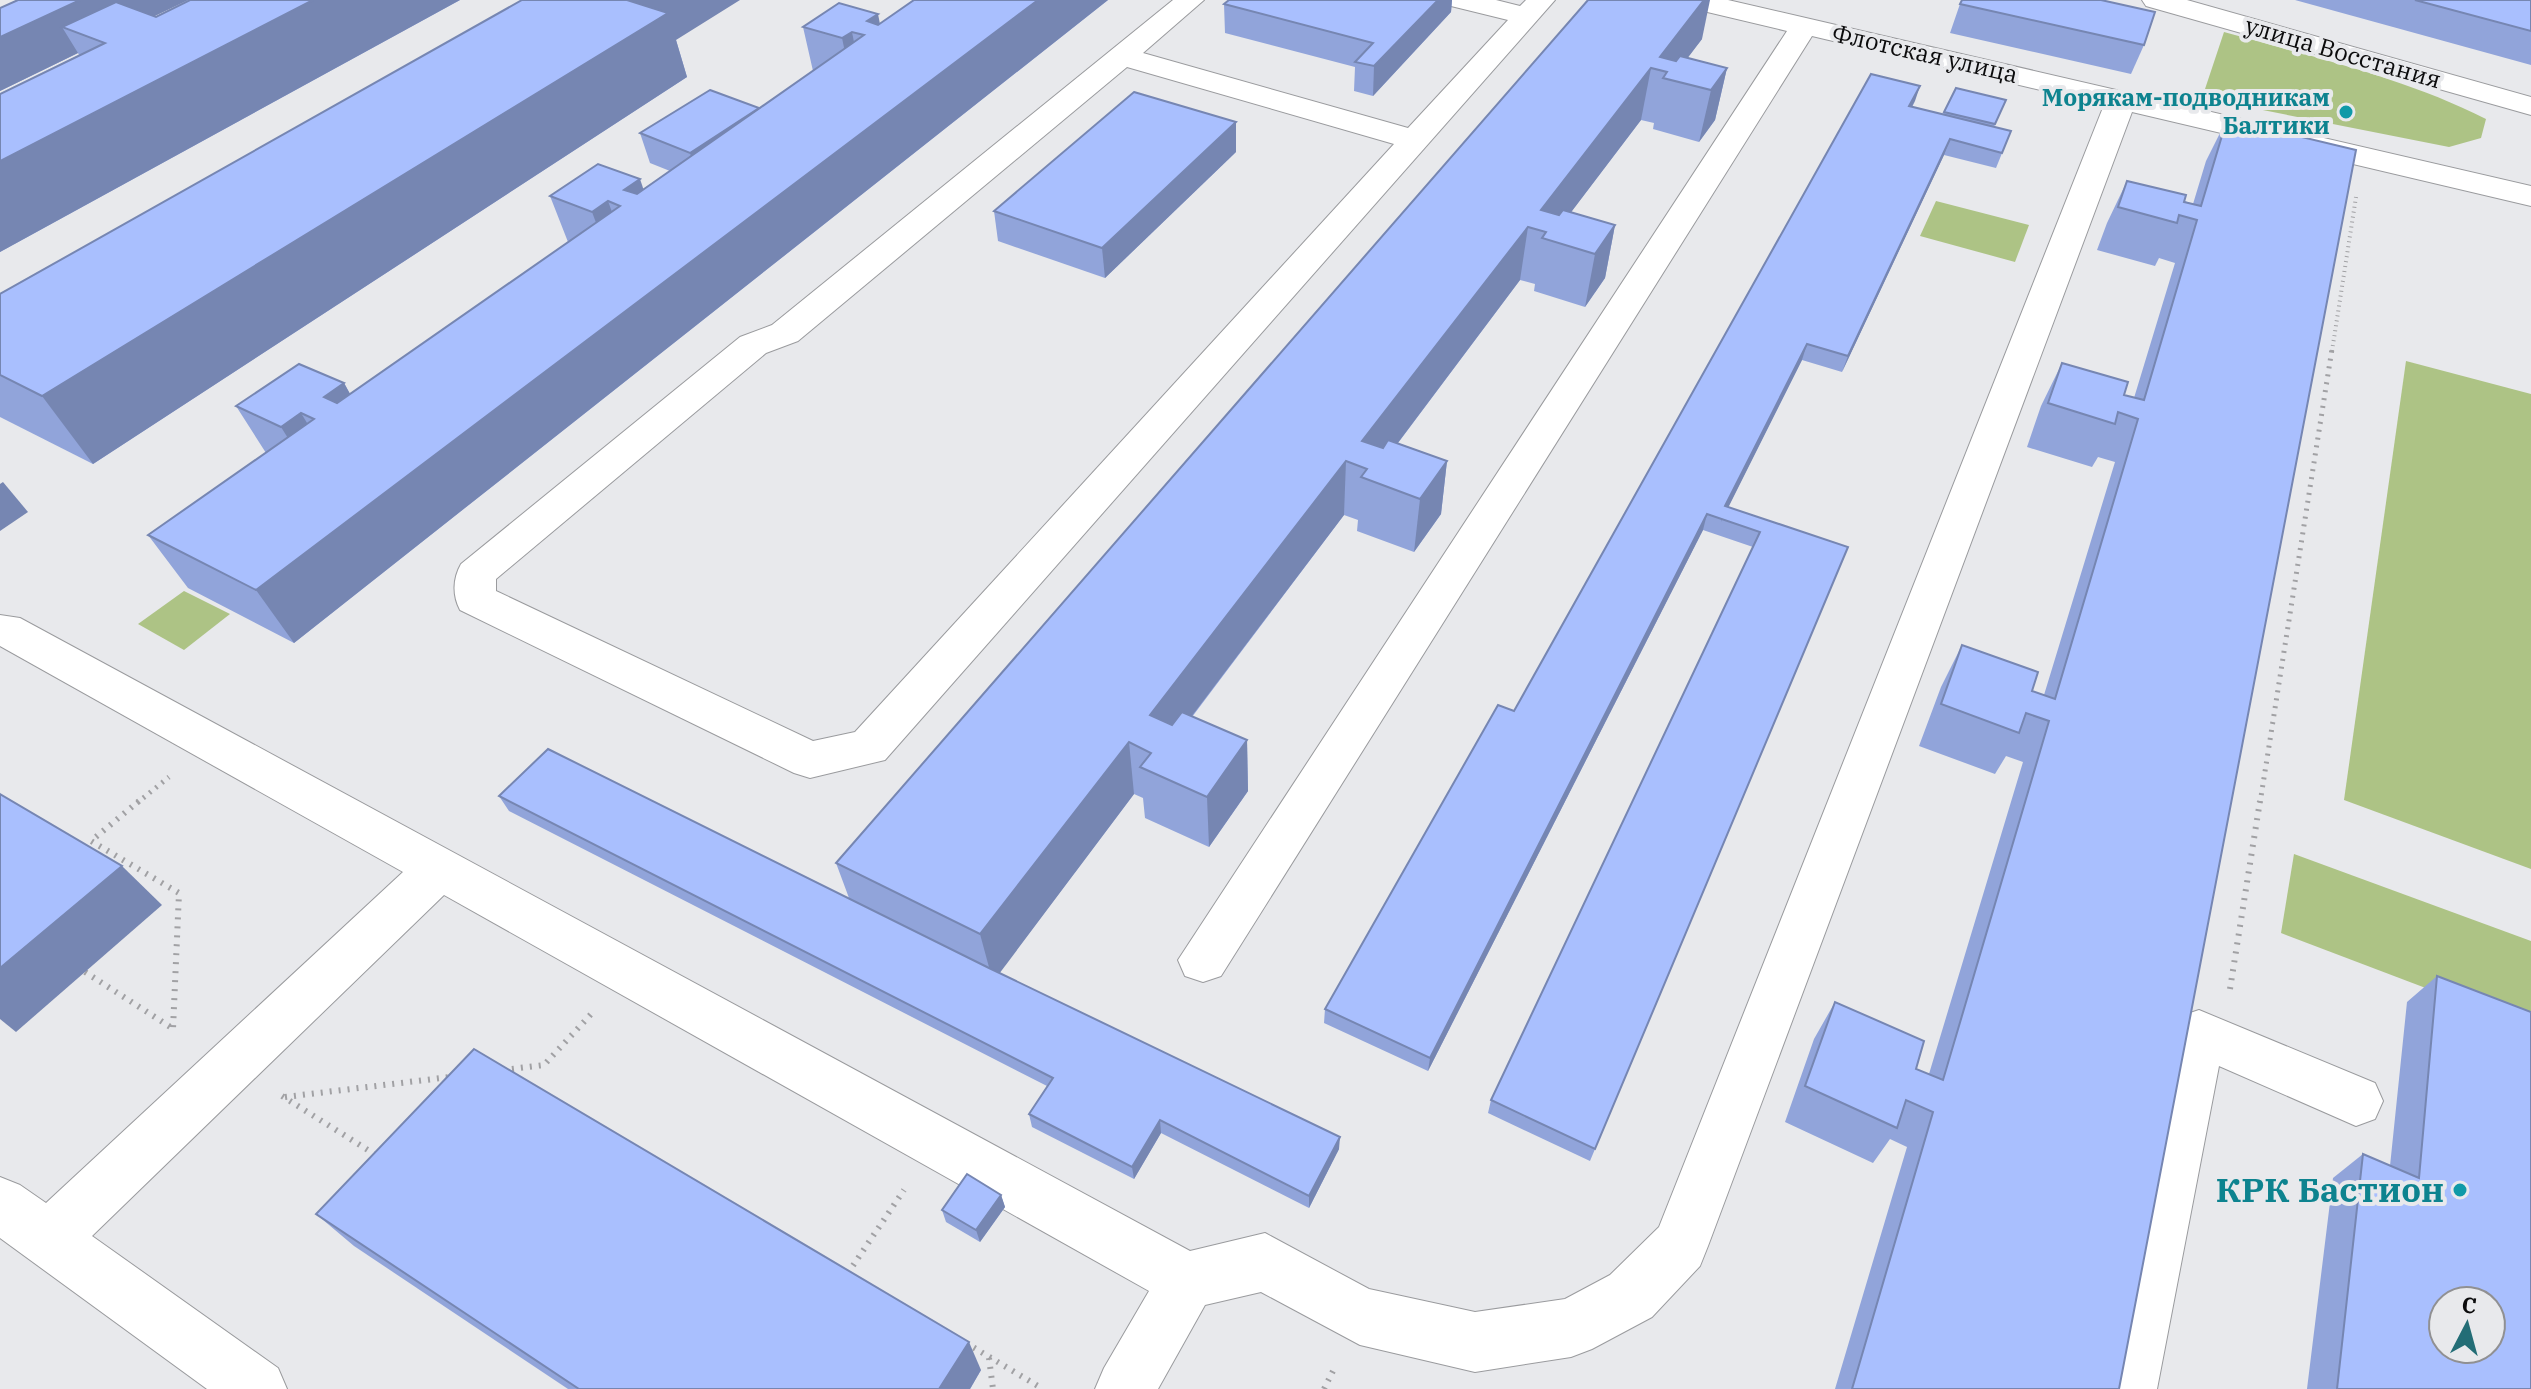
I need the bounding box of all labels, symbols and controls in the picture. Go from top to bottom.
street label: улица Восстания [2242,9,2445,95]
street label: Флотская улица [1829,16,2021,90]
place label: Морякам-подводникам Балтики [2042,81,2330,141]
marker: Морякам-подводникам Балтики [2337,103,2355,121]
place label: КРК Бастион [2216,1167,2444,1211]
marker: КРК Бастион [2451,1181,2469,1199]
north arrow [2427,1285,2507,1365]
text: С [2460,1289,2478,1320]

